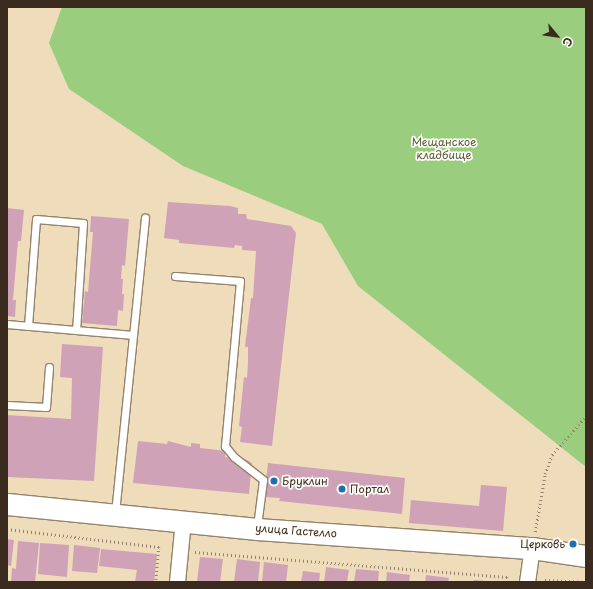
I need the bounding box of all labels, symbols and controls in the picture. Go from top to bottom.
north arrow [537,16,577,56]
text: С [558,34,577,50]
park label: Мещанское кладбище [412,136,476,162]
place label: Бруклин [282,474,328,488]
marker: Бруклин [269,476,279,486]
place label: Портал [350,482,389,496]
marker: Портал [337,484,347,494]
street label: улица Гастелло [255,522,337,540]
place label: Церковь [520,537,565,551]
marker: Церковь [568,539,578,549]

